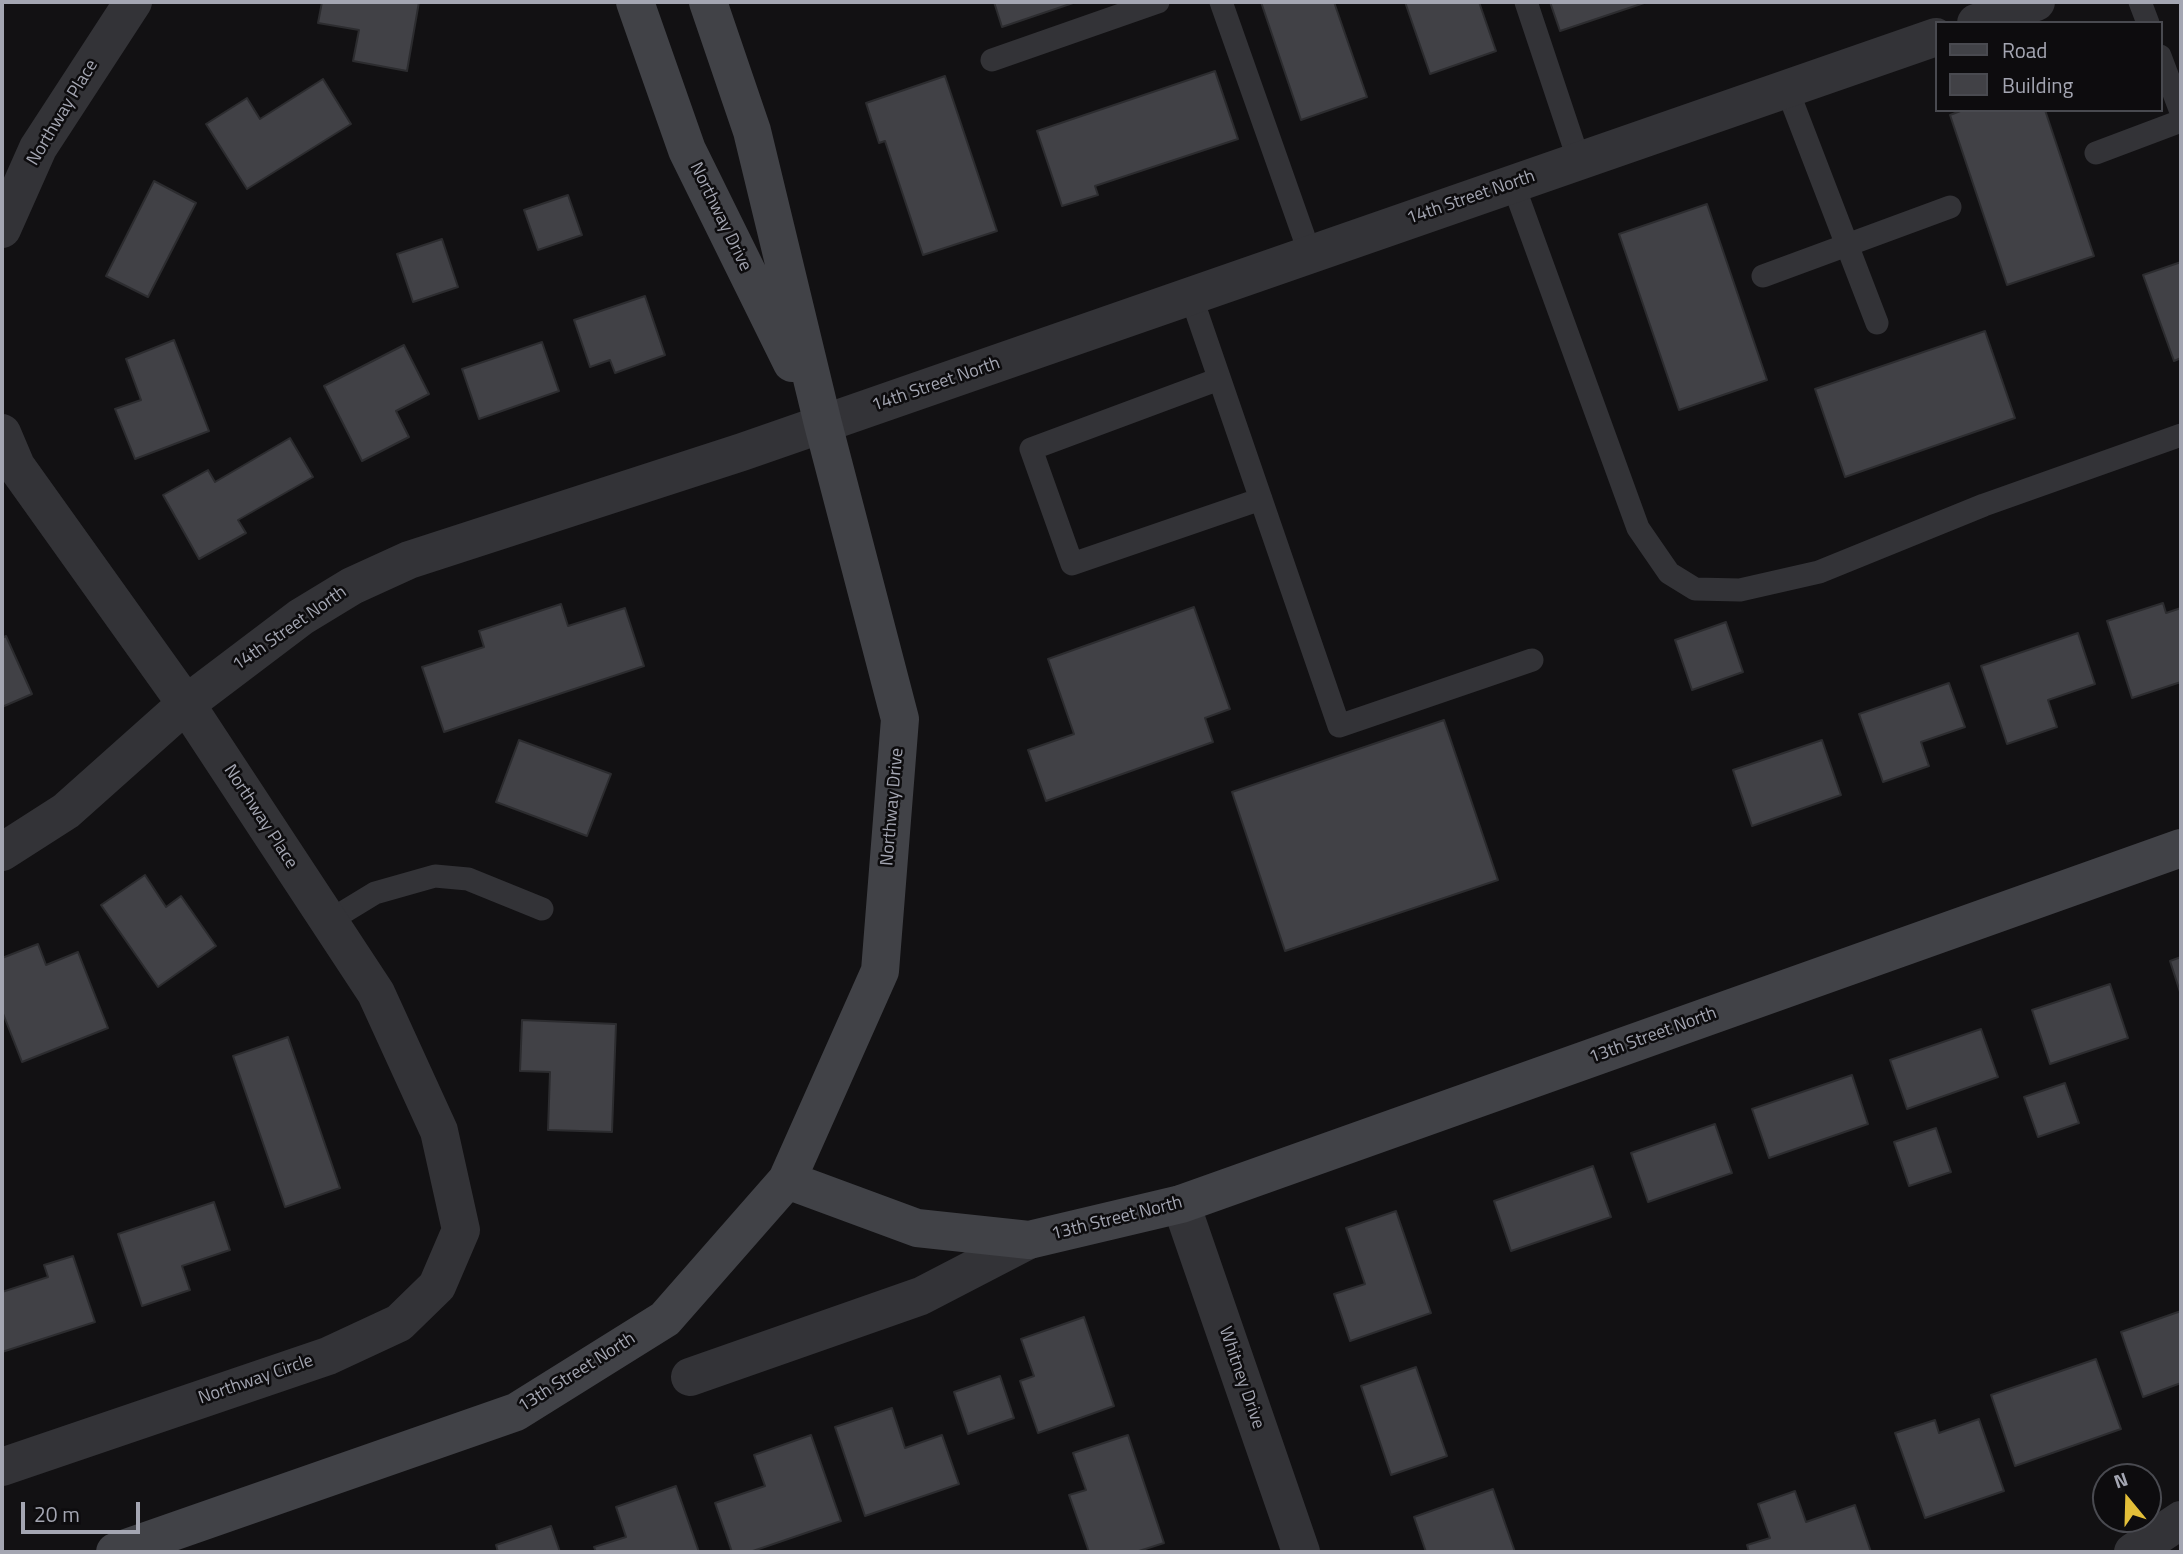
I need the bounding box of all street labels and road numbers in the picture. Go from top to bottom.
street label: Northway Place [23,56,103,170]
street label: Northway Drive [684,159,756,275]
street label: 14th Street North [1404,166,1538,230]
street label: 14th Street North [869,353,1003,417]
street label: 14th Street North [229,582,351,676]
street label: Northway Drive [877,747,909,867]
street label: Northway Place [218,761,302,873]
street label: 13th Street North [1586,1003,1720,1069]
street label: 13th Street North [1049,1192,1185,1246]
street label: Whitney Drive [1213,1324,1269,1432]
street label: 13th Street North [514,1328,640,1418]
street label: Northway Circle [196,1350,316,1410]

